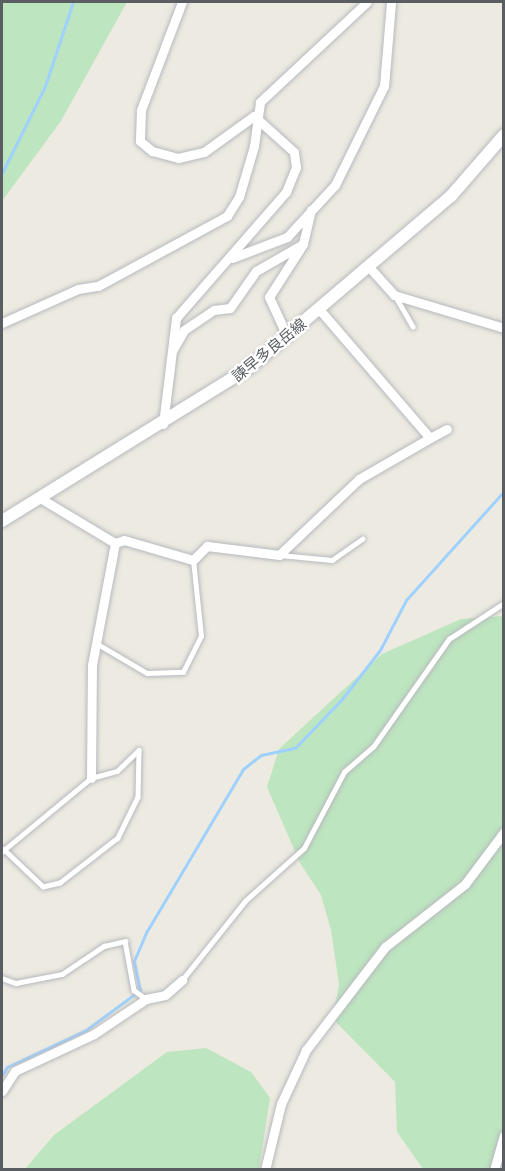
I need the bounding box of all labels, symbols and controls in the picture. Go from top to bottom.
street label: 諫早多良岳線 [228,315,310,385]

